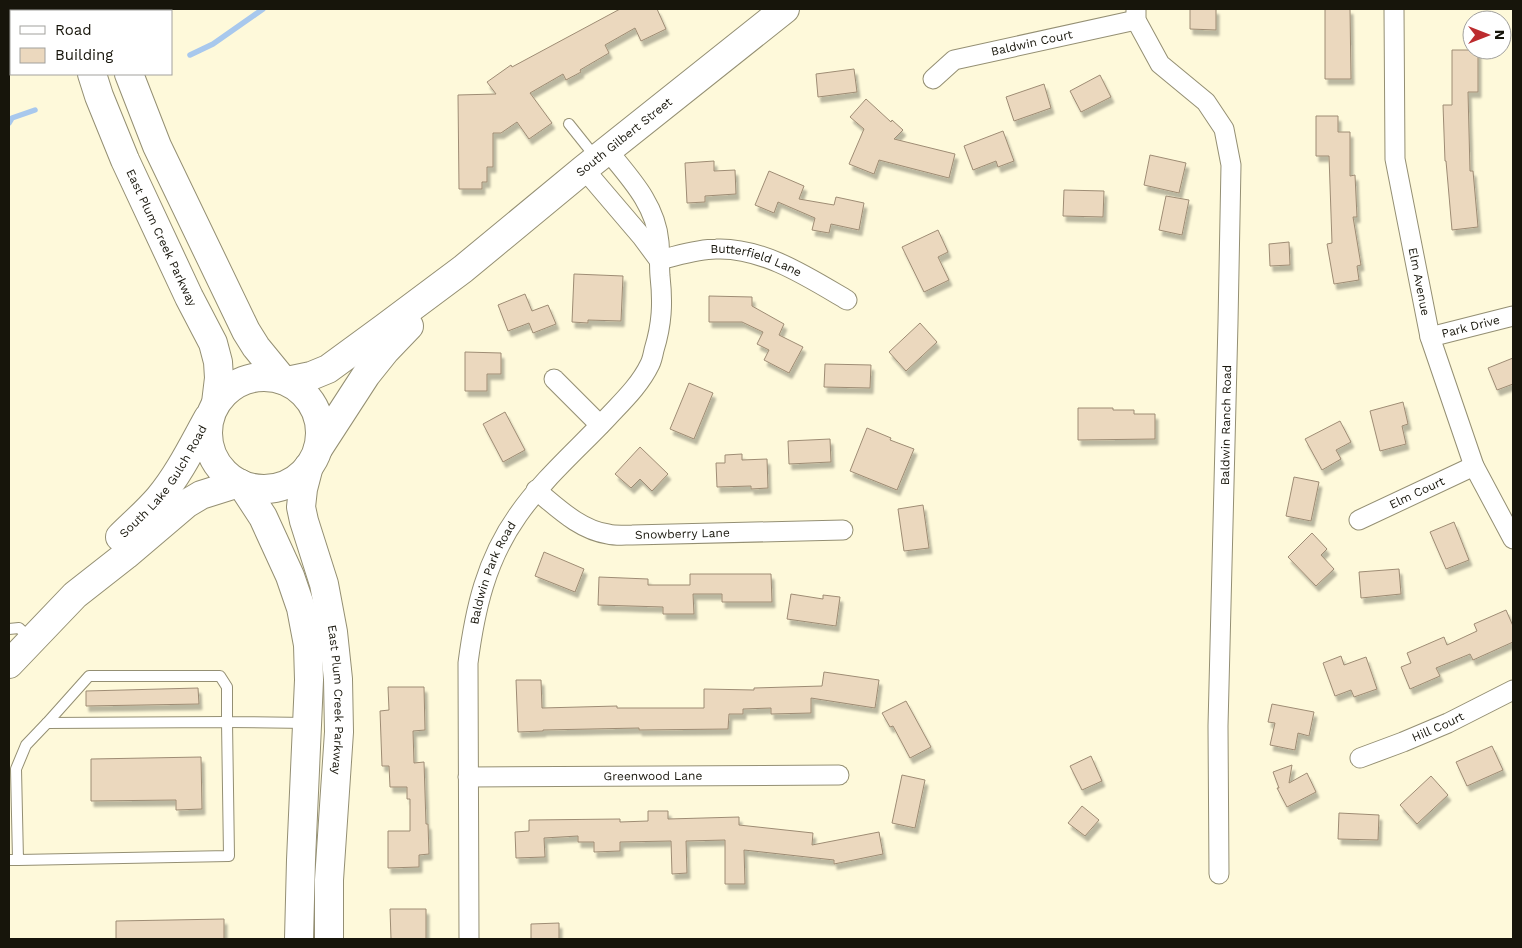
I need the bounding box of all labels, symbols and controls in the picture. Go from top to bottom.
legend [10,10,172,75]
north arrow [1462,10,1512,60]
text: Road [55,21,92,39]
street label: Baldwin Court [990,27,1074,59]
text: N [1492,30,1508,40]
text: Building [55,46,113,64]
street label: South Gilbert Street [573,95,675,180]
street label: East Plum Creek Parkway [123,167,200,309]
street label: Butterfield Lane [710,242,804,280]
street label: Elm Avenue [1406,246,1433,317]
street label: Park Drive [1440,313,1501,341]
street label: Baldwin Ranch Road [1218,365,1234,485]
street label: South Lake Gulch Road [117,423,210,541]
street label: Elm Court [1387,474,1447,512]
street label: Baldwin Park Road [467,519,519,626]
street label: Snowberry Lane [635,526,730,542]
street label: East Plum Creek Parkway [325,624,346,776]
street label: Hill Court [1410,709,1466,744]
street label: Greenwood Lane [604,769,703,783]

